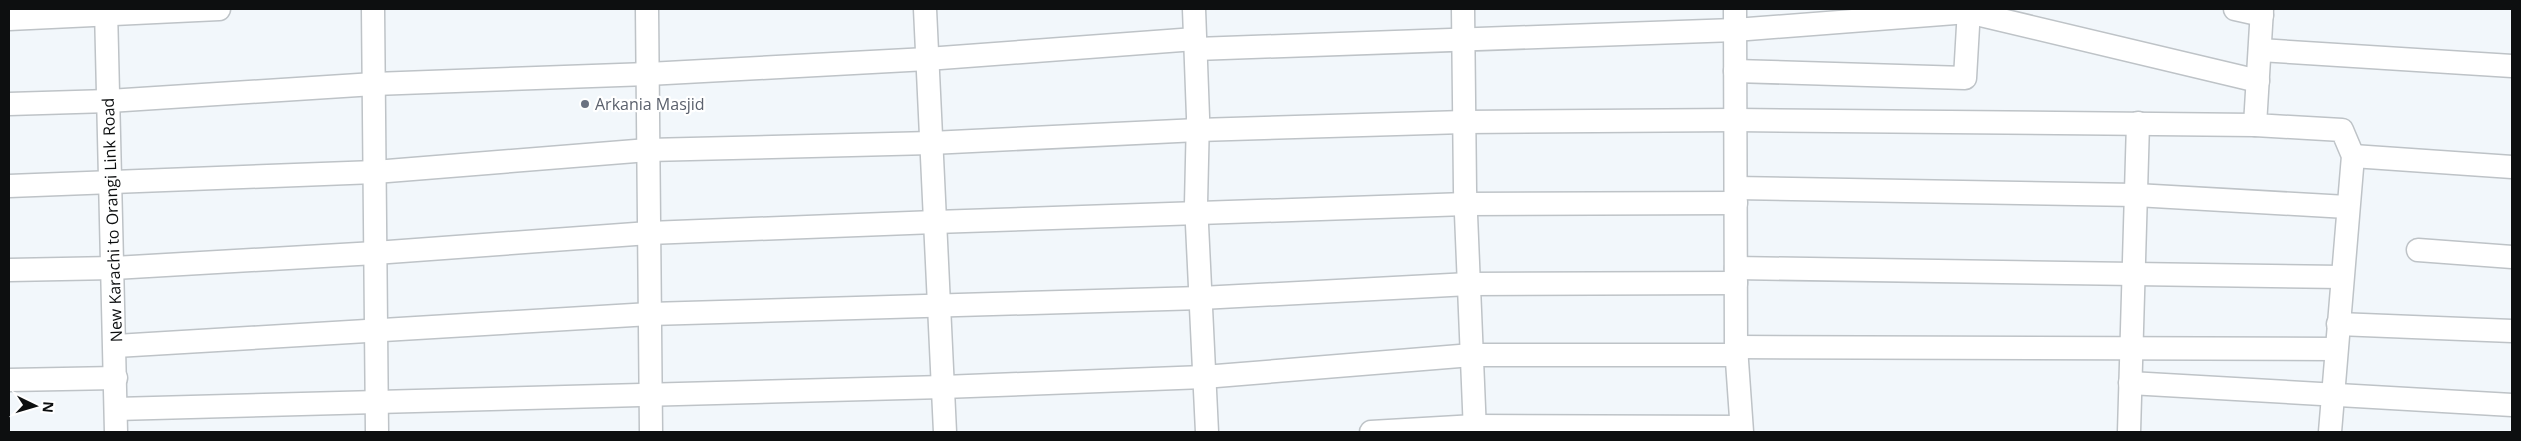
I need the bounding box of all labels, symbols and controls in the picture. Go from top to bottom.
place label: Arkania Masjid [595,93,705,115]
street label: New Karachi to Orangi Link Road [97,98,127,342]
marker: Arkania Masjid [579,98,591,110]
north arrow [10,381,60,431]
text: N [38,401,58,414]

